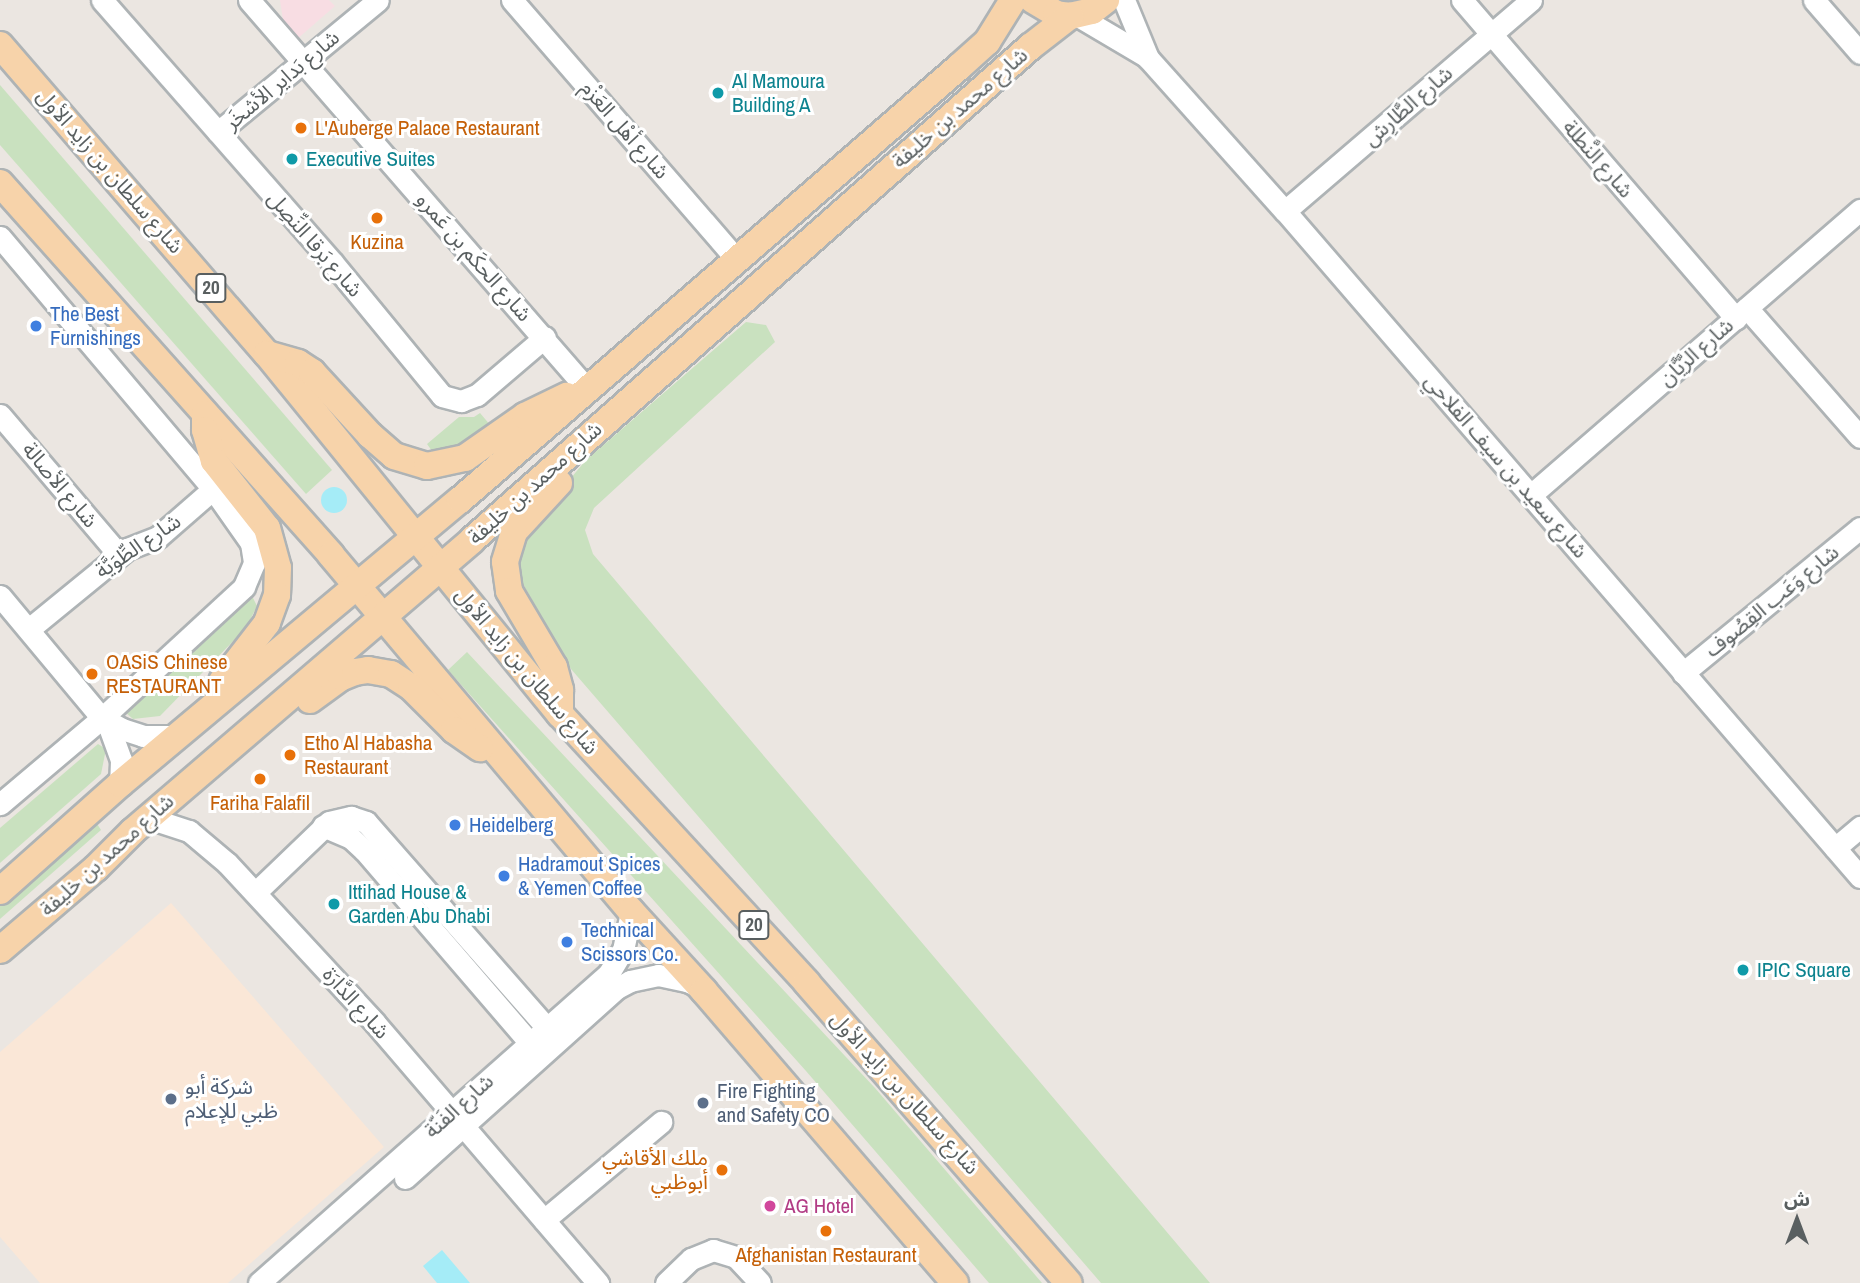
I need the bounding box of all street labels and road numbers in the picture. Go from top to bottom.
street label: شارع بَداير الأشخَر [219,25,345,135]
street label: شارع محمد بن خليفة [887,42,1033,174]
street label: شارع الطَّارِش [1358,61,1458,151]
street label: شارع أهْل العَزْم [576,76,674,184]
street label: شارع سلطان بن زايد الأول [32,83,188,259]
street label: شارع النَّطلة [1557,115,1639,203]
street label: شارع بَرقا النِّصِل [262,186,368,302]
street label: شارع الحكَم بن عَمرو [411,187,537,327]
road number: 20 [195,272,227,304]
street label: شارع الرَّيَّان [1654,313,1738,391]
street label: شارع سعيد بن سيف الفلاحي [1419,369,1593,563]
street label: شارع محمد بن خليفة [463,416,607,550]
street label: شارع الأصالة [17,437,103,533]
street label: شارع الطِّوَيَّة [91,508,185,584]
street label: شارع وَعَب القِصُوف [1700,539,1844,663]
street label: شارع سلطان بن زايد الأول [450,582,604,760]
street label: شارع محمد بن خليفة [35,788,179,922]
road number: 20 [738,909,770,940]
street label: شارع الدَّارَة [317,962,395,1044]
street label: شارع سلطان بن زايد الأول [825,1007,985,1179]
street label: شارع الفَنّة [419,1069,499,1143]

